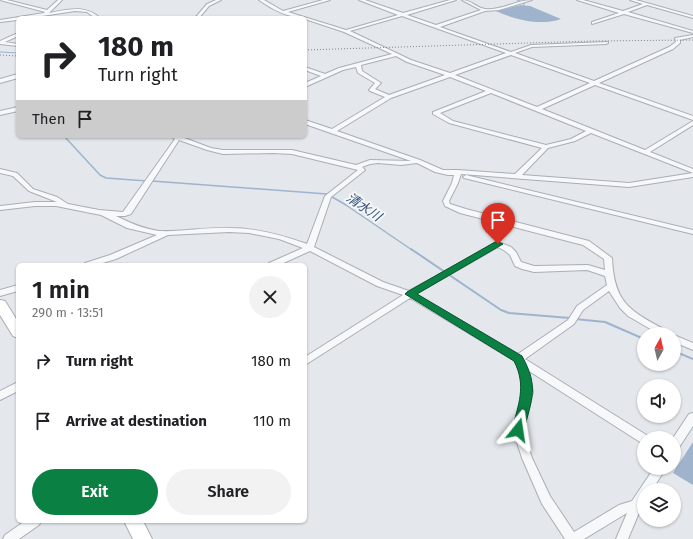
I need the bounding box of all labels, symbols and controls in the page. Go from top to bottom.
text: 180 m [98,30,174,63]
icon: right [32,32,84,84]
text: Turn right [98,64,178,86]
icon: arrive [74,108,96,130]
text: Then [32,110,66,128]
water label: 清水川 [344,190,386,225]
pin [481,203,515,244]
icon: arrive [487,209,509,231]
text: 1 min [32,276,90,304]
button: close [249,276,291,318]
text: 290 m · 13:51 [32,305,104,320]
north arrow [637,327,681,371]
map controls [637,327,681,527]
icon: right [32,350,54,372]
text: Turn right [66,352,133,370]
text: 180 m [251,352,291,370]
button: sound [637,379,681,423]
position arrow [497,409,539,451]
icon: arrive [32,410,54,432]
text: Arrive at destination [66,412,207,430]
text: 110 m [253,412,291,430]
button: search [637,431,681,475]
button: Exit [32,469,158,515]
button: Share [166,469,291,515]
button: layers [637,483,681,527]

